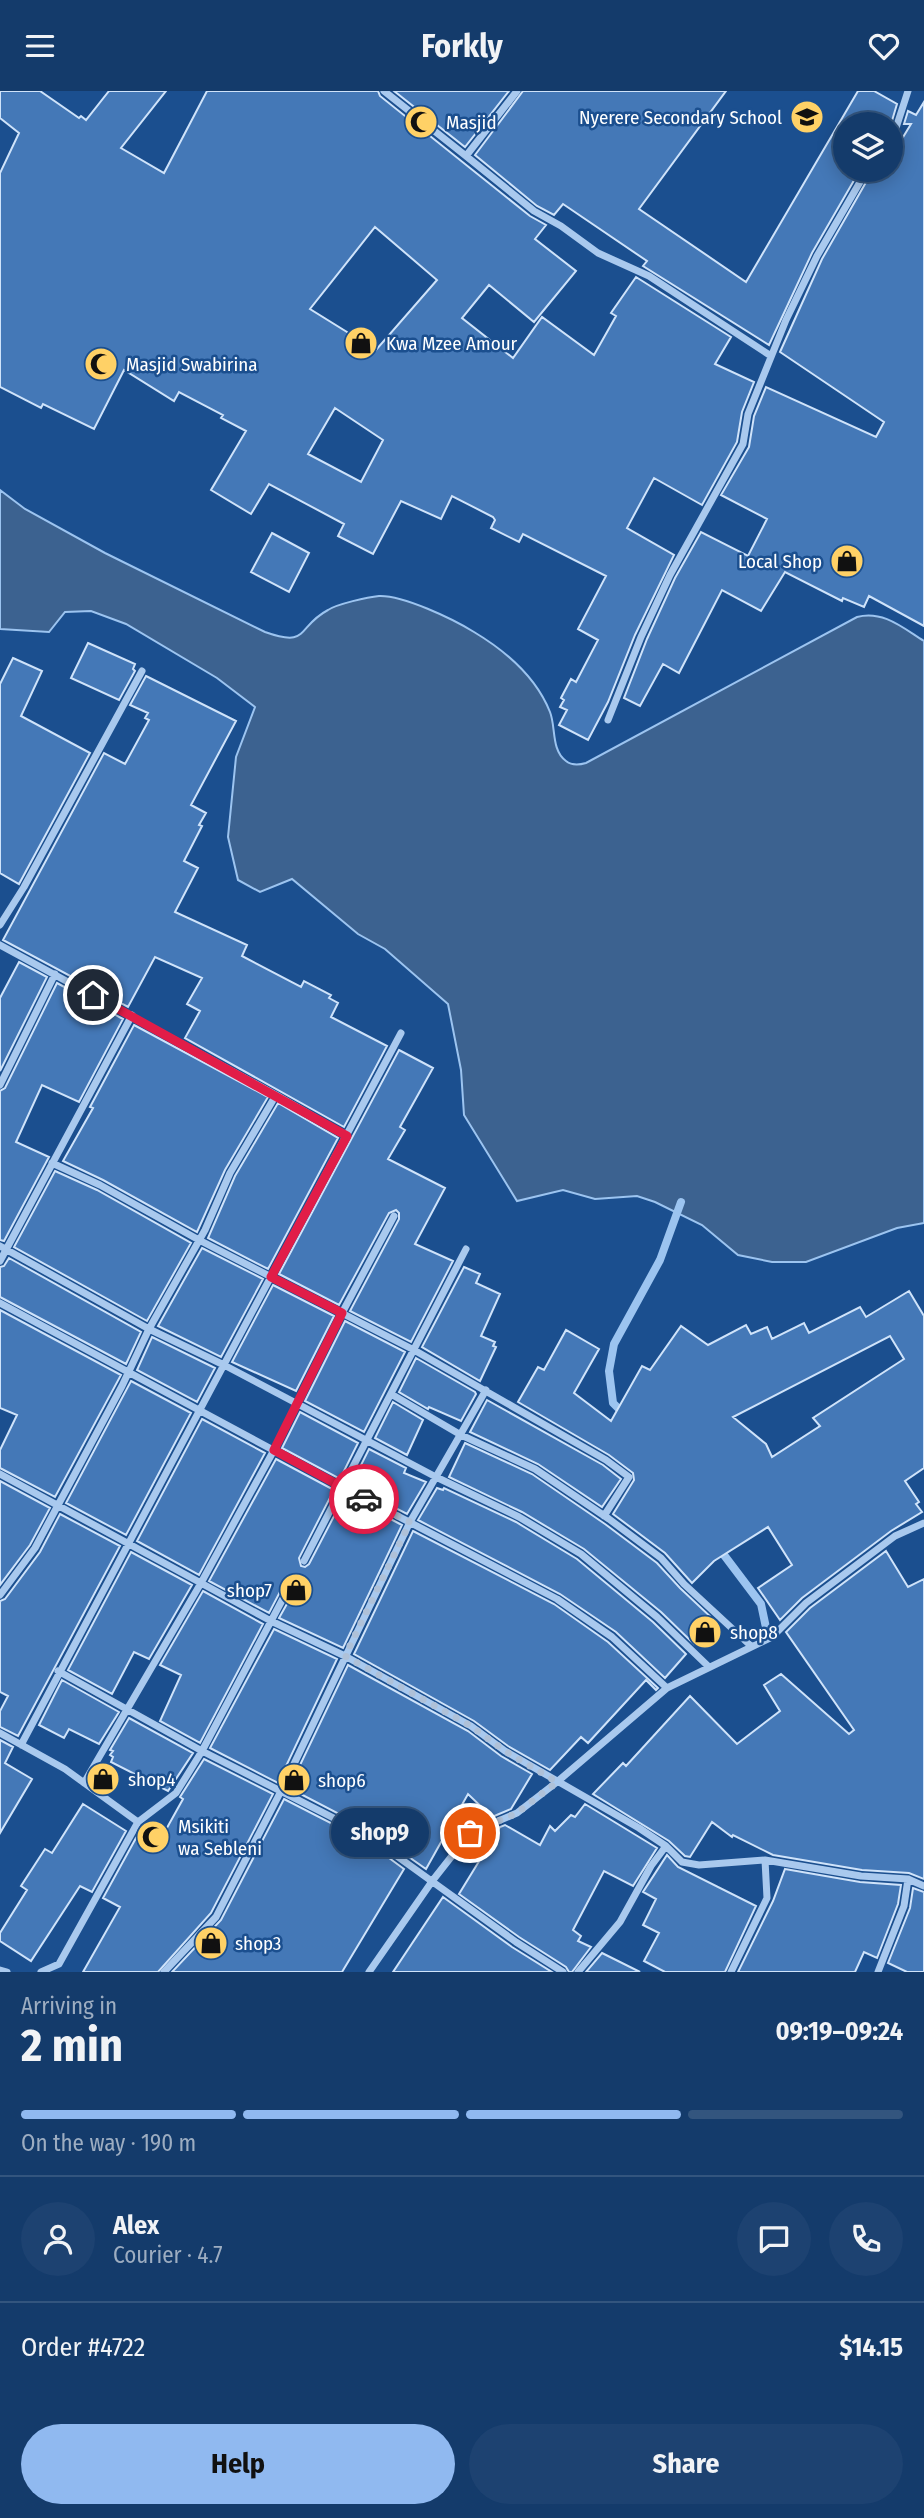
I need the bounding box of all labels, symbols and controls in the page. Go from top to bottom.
icon: menu [21,27,59,65]
text: Forkly [421,27,503,65]
icon: heart [865,27,903,65]
school or university icon: Nyerere Secondary School [788,98,826,136]
mosque icon: Masjid [402,103,440,141]
place label: Nyerere Secondary School [579,106,782,129]
place label: Masjid [446,111,497,134]
map controls [833,112,903,182]
button: layers [833,112,903,182]
shop icon: Kwa Mzee Amour [342,324,380,362]
place label: Kwa Mzee Amour [386,332,518,355]
mosque icon: Masjid Swabirina [82,345,120,383]
place label: Masjid Swabirina [126,353,258,376]
shop icon: Local Shop [828,542,866,580]
place label: Local Shop [738,550,822,573]
pin [63,965,123,1025]
icon: home [74,976,112,1014]
courier [329,1464,399,1534]
icon: car [345,1480,383,1518]
shop icon: shop7 [277,1571,315,1609]
place label: shop7 [227,1579,272,1602]
shop icon: shop8 [686,1613,724,1651]
place label: shop8 [730,1621,778,1644]
shop icon: shop4 [84,1760,122,1798]
shop icon: shop6 [275,1761,313,1799]
place label: shop4 [128,1768,175,1791]
place label: shop6 [318,1769,366,1792]
pin [440,1803,500,1863]
callout: shop9 [330,1809,428,1857]
icon: bag [451,1814,489,1852]
place label: Msikiti wa Sebleni [178,1815,262,1860]
mosque icon: Msikiti wa Sebleni [134,1818,172,1856]
text: shop9 [351,1818,409,1846]
shop icon: shop3 [192,1924,230,1962]
place label: shop3 [235,1932,281,1955]
text: Arriving in [21,1992,117,2020]
text: 09:19–09:24 [775,2016,903,2047]
text: 2 min [21,2018,123,2073]
text: On the way · 190 m [21,2129,196,2157]
button: person [21,2202,95,2276]
button: chat [737,2202,811,2276]
button: phone [829,2202,903,2276]
text: Alex [113,2210,159,2241]
text: Courier · 4.7 [113,2241,223,2269]
text: Order #4722 [21,2332,145,2363]
text: $14.15 [840,2332,903,2363]
button: Help [21,2424,455,2504]
button: Share [469,2424,903,2504]

